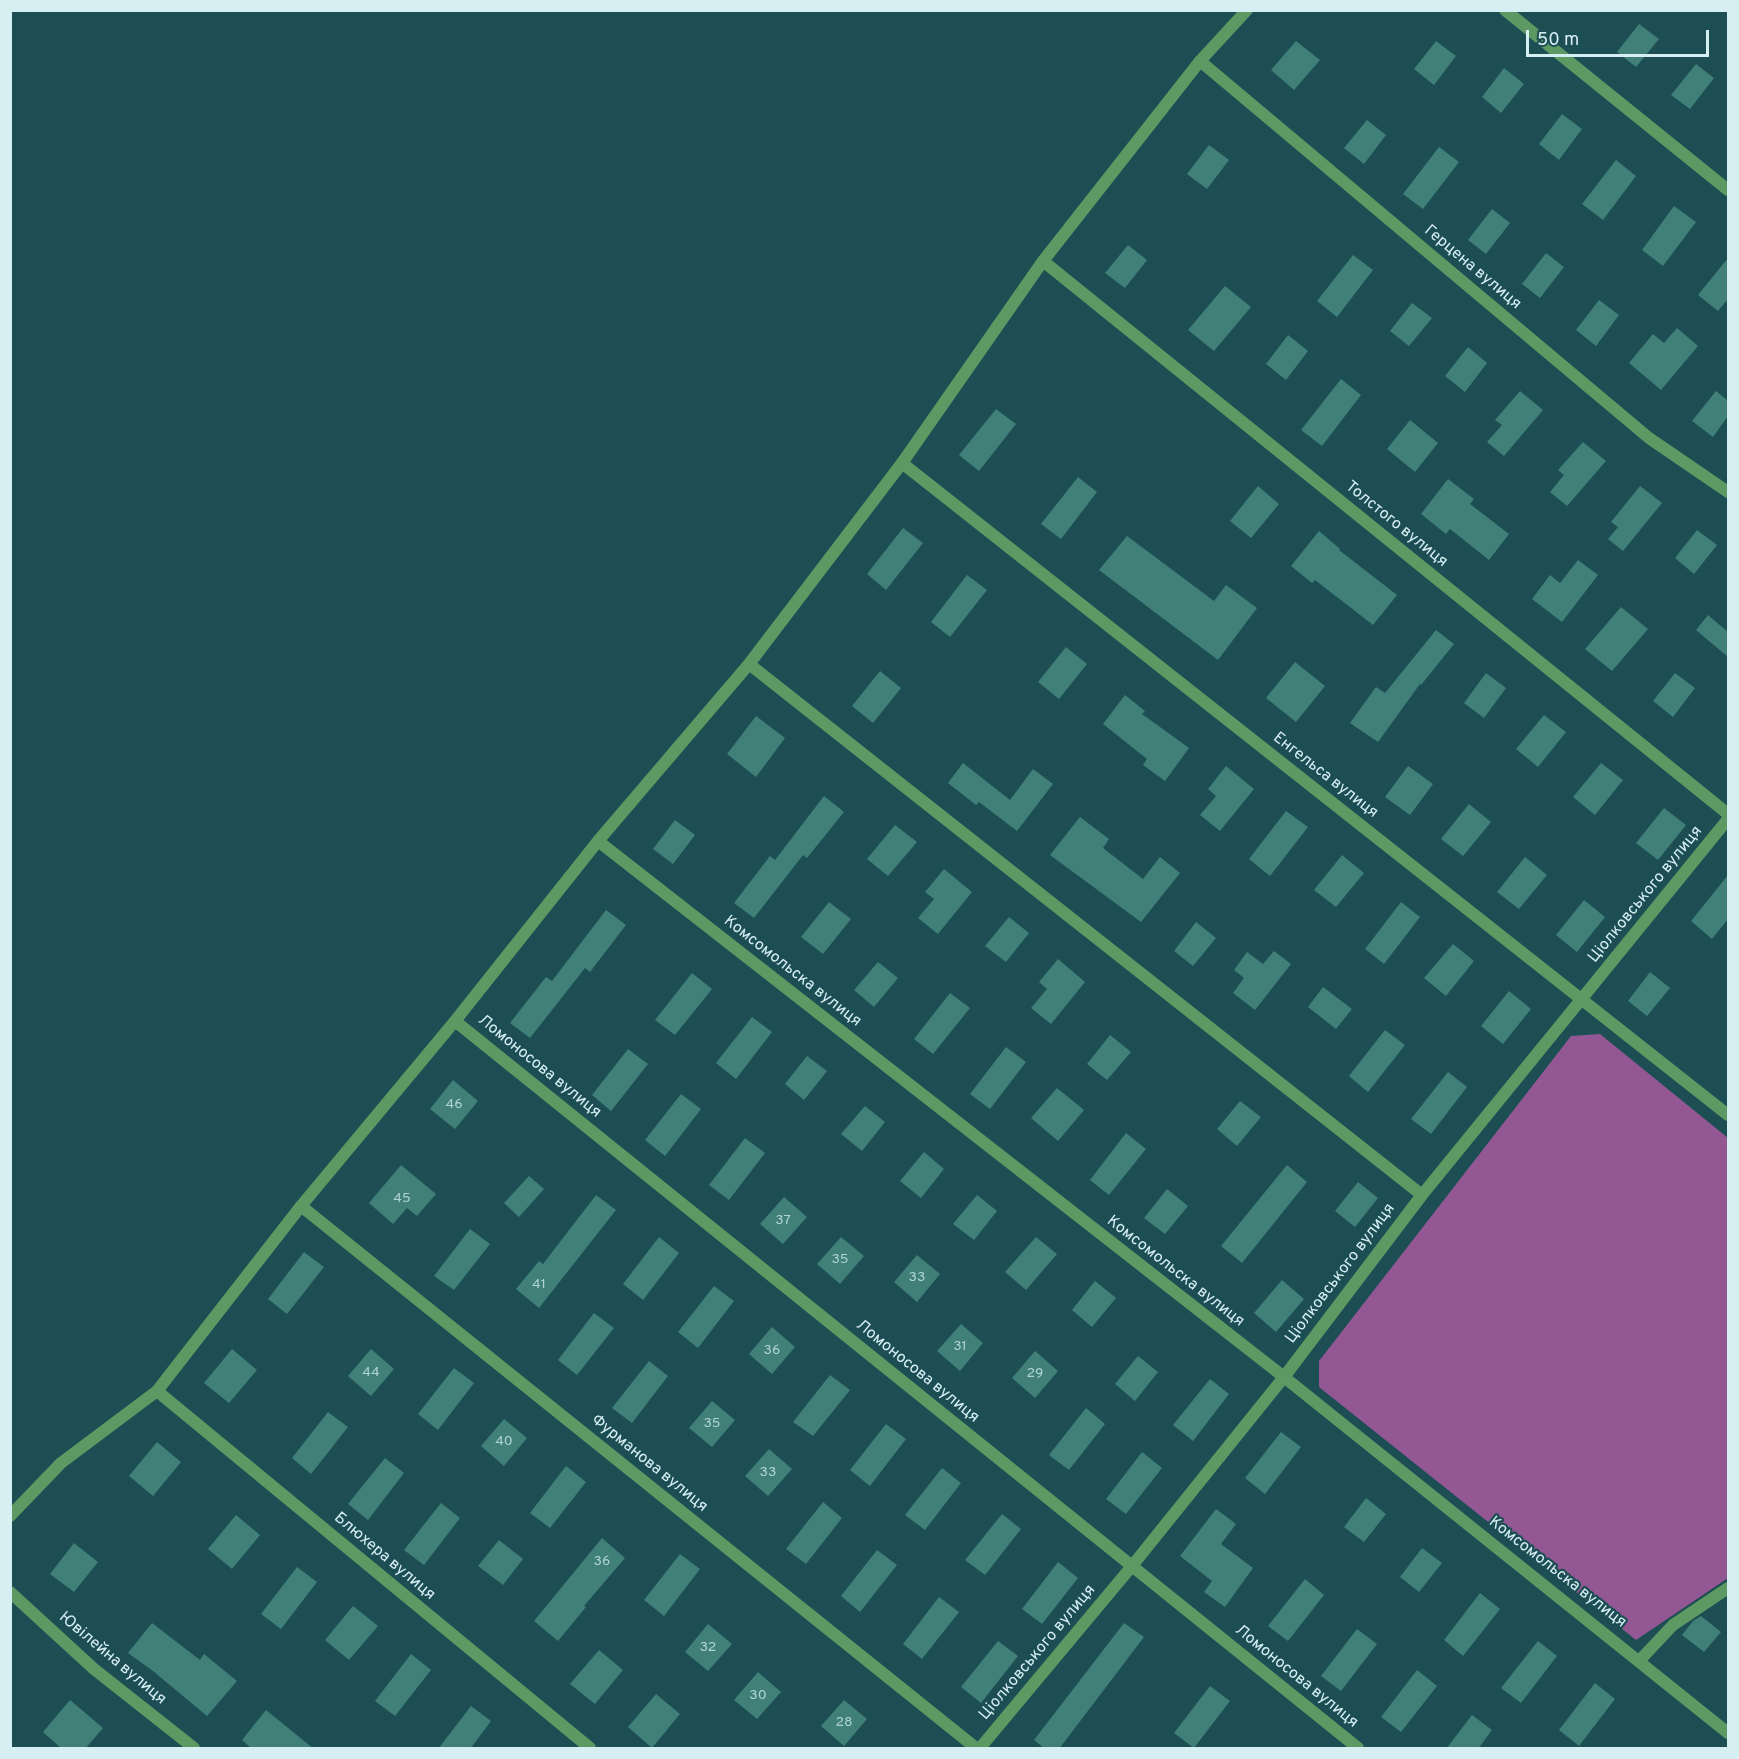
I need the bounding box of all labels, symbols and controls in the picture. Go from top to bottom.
scale bar [1529,18,1712,56]
text: 50 m [1537,29,1579,52]
street label: Герцена вулиця [1419,222,1525,314]
street label: Толстого вулиця [1341,478,1451,572]
street label: Енгельса вулиця [1269,729,1381,823]
street label: Ціолковського вулиця [1585,823,1707,967]
street label: Комсомольска вулиця [719,912,865,1032]
street label: Ломоносова вулиця [473,1011,605,1123]
house number: 46 [445,1097,463,1113]
house number: 45 [393,1191,411,1207]
street label: Ціолковського вулиця [1282,1200,1400,1348]
street label: Комсомольска вулиця [1102,1212,1248,1332]
house number: 37 [775,1213,791,1229]
house number: 35 [831,1252,849,1268]
house number: 33 [909,1270,925,1286]
house number: 41 [532,1277,546,1293]
street label: Ломоносова вулиця [851,1316,983,1428]
house number: 31 [953,1339,967,1355]
house number: 36 [764,1343,780,1359]
house number: 44 [362,1365,380,1381]
house number: 29 [1027,1366,1043,1382]
street label: Фурманова вулиця [587,1411,711,1517]
house number: 35 [703,1416,721,1432]
house number: 40 [495,1434,513,1450]
house number: 33 [760,1465,776,1481]
street label: Блюхера вулиця [329,1509,439,1605]
street label: Комсомольска вулиця [1484,1513,1630,1633]
house number: 36 [594,1554,610,1570]
street label: Ціолковського вулиця [976,1581,1100,1725]
street label: Ювілейна вулиця [54,1608,170,1710]
street label: Ломоносова вулиця [1230,1621,1362,1733]
house number: 32 [700,1640,716,1656]
house number: 30 [749,1688,767,1704]
house number: 28 [835,1715,853,1731]

